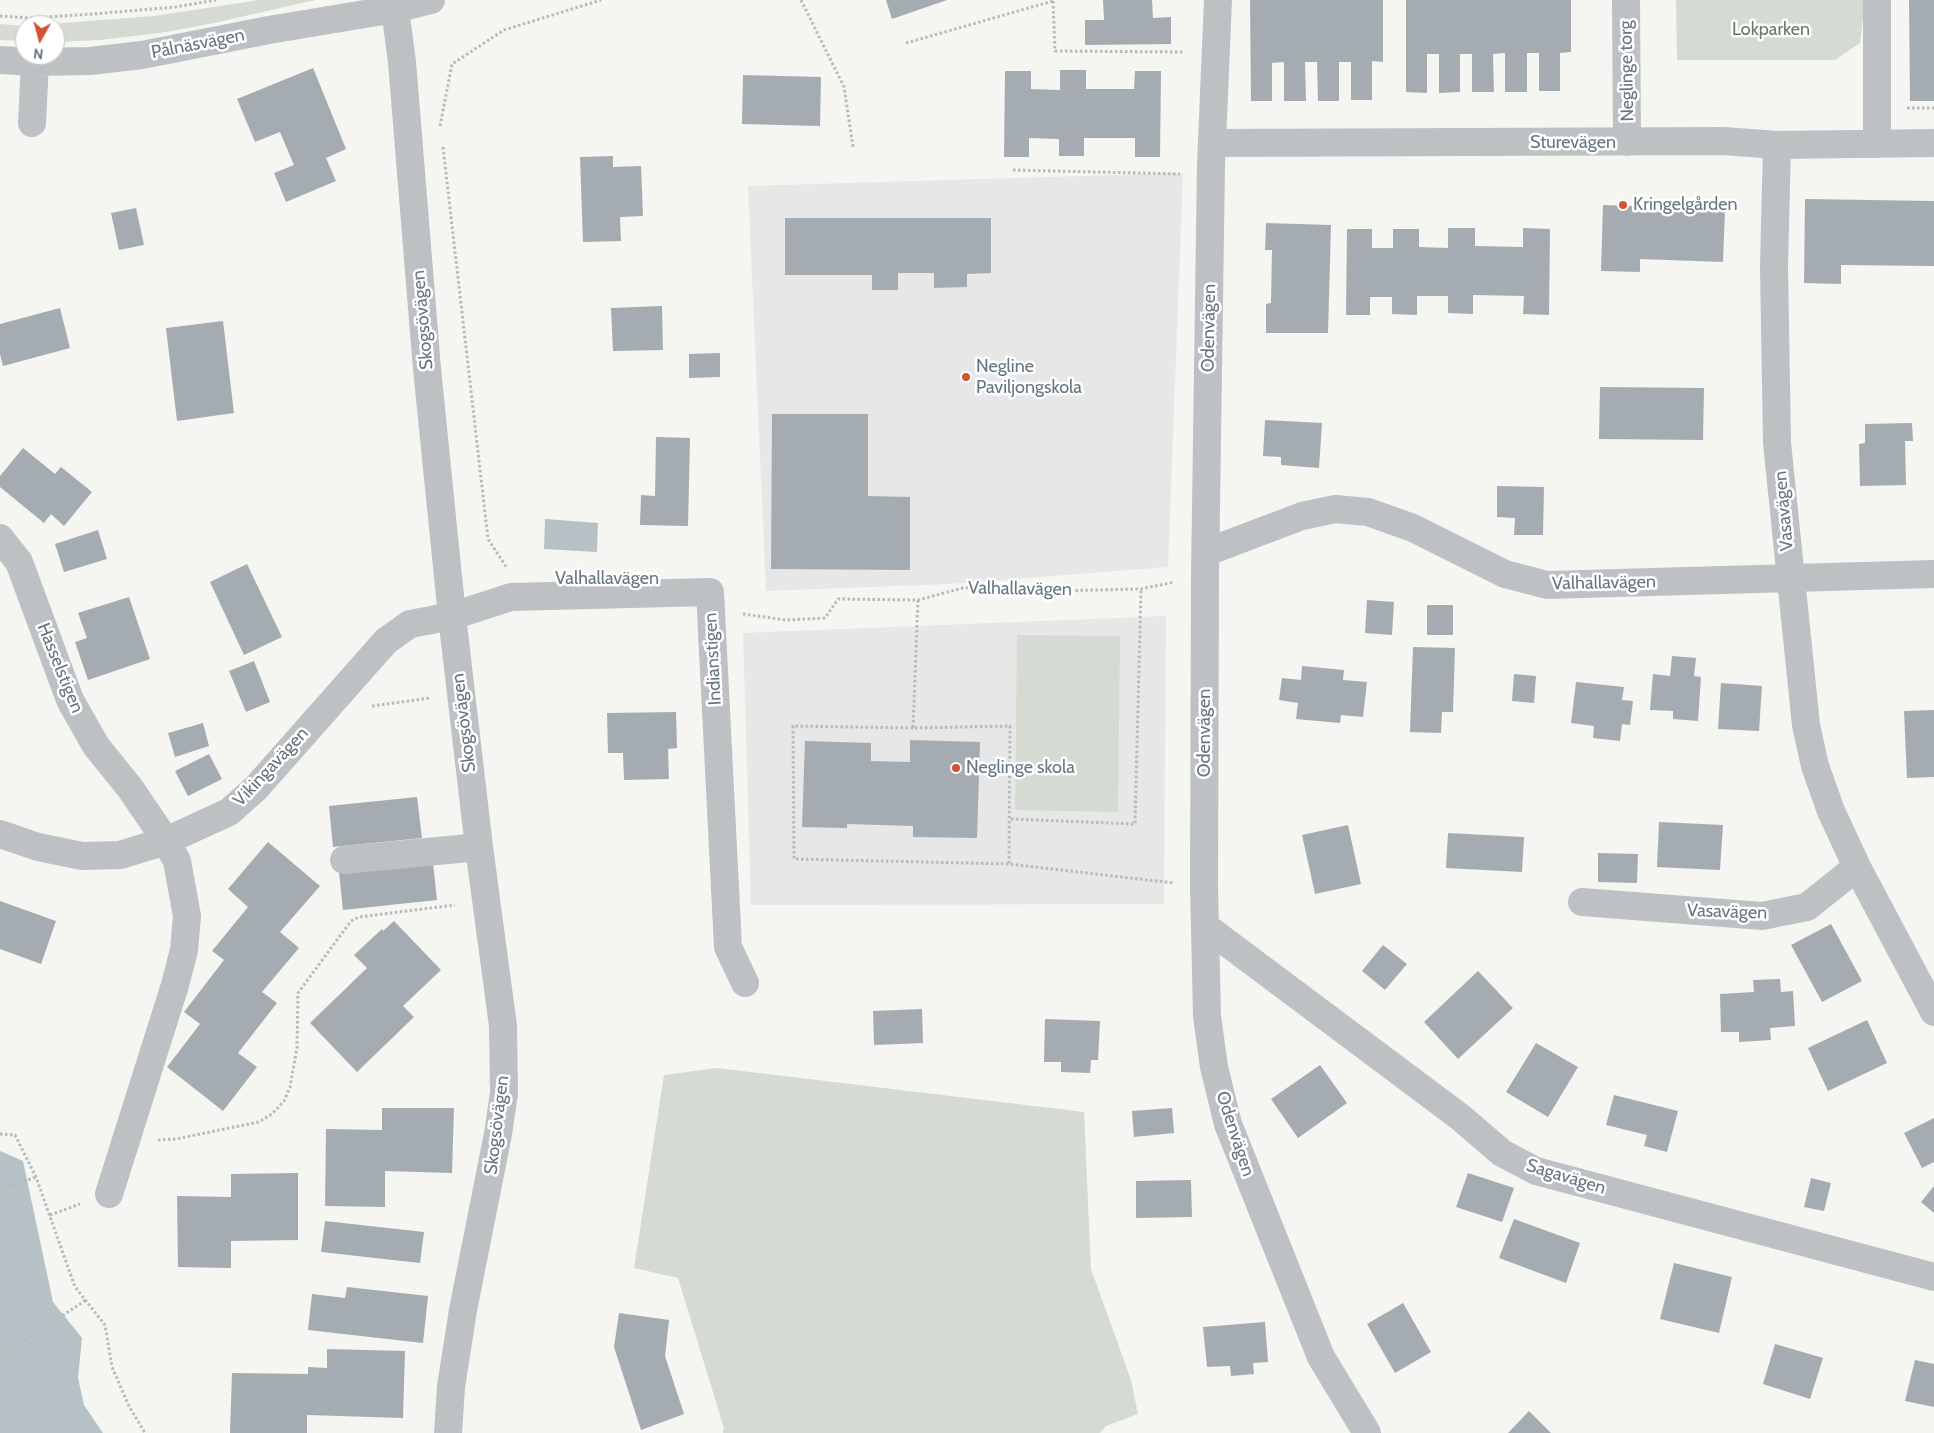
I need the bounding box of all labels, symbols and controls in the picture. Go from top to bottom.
north arrow [15,15,65,65]
park label: Lokparken [1732,19,1810,41]
street label: Neglinge torg [1615,20,1639,122]
street label: Pålnäsvägen [149,24,247,64]
text: N [32,44,44,63]
street label: Sturevägen [1530,132,1616,154]
place label: Kringelgården [1633,194,1738,216]
marker: Kringelgården [1617,199,1629,211]
street label: Skogsövägen [408,269,438,371]
street label: Odenvägen [1197,284,1221,372]
place label: Negline Paviljongskola [976,356,1082,398]
marker: Negline Paviljongskola [960,371,972,383]
street label: Vasavägen [1770,470,1798,552]
street label: Valhallavägen [555,568,659,590]
street label: Valhallavägen [1552,571,1656,595]
street label: Valhallavägen [968,577,1072,601]
street label: Indianstigen [700,612,726,706]
street label: Hasselstigen [32,620,88,716]
street label: Skogsövägen [447,672,481,774]
street label: Odenvägen [1194,689,1216,777]
street label: Vikingavägen [229,723,313,811]
place label: Neglinge skola [966,757,1075,779]
marker: Neglinge skola [950,762,962,774]
street label: Vasavägen [1686,900,1768,924]
street label: Skogsövägen [480,1074,514,1176]
street label: Odenvägen [1211,1089,1259,1179]
street label: Sagavägen [1524,1155,1608,1199]

